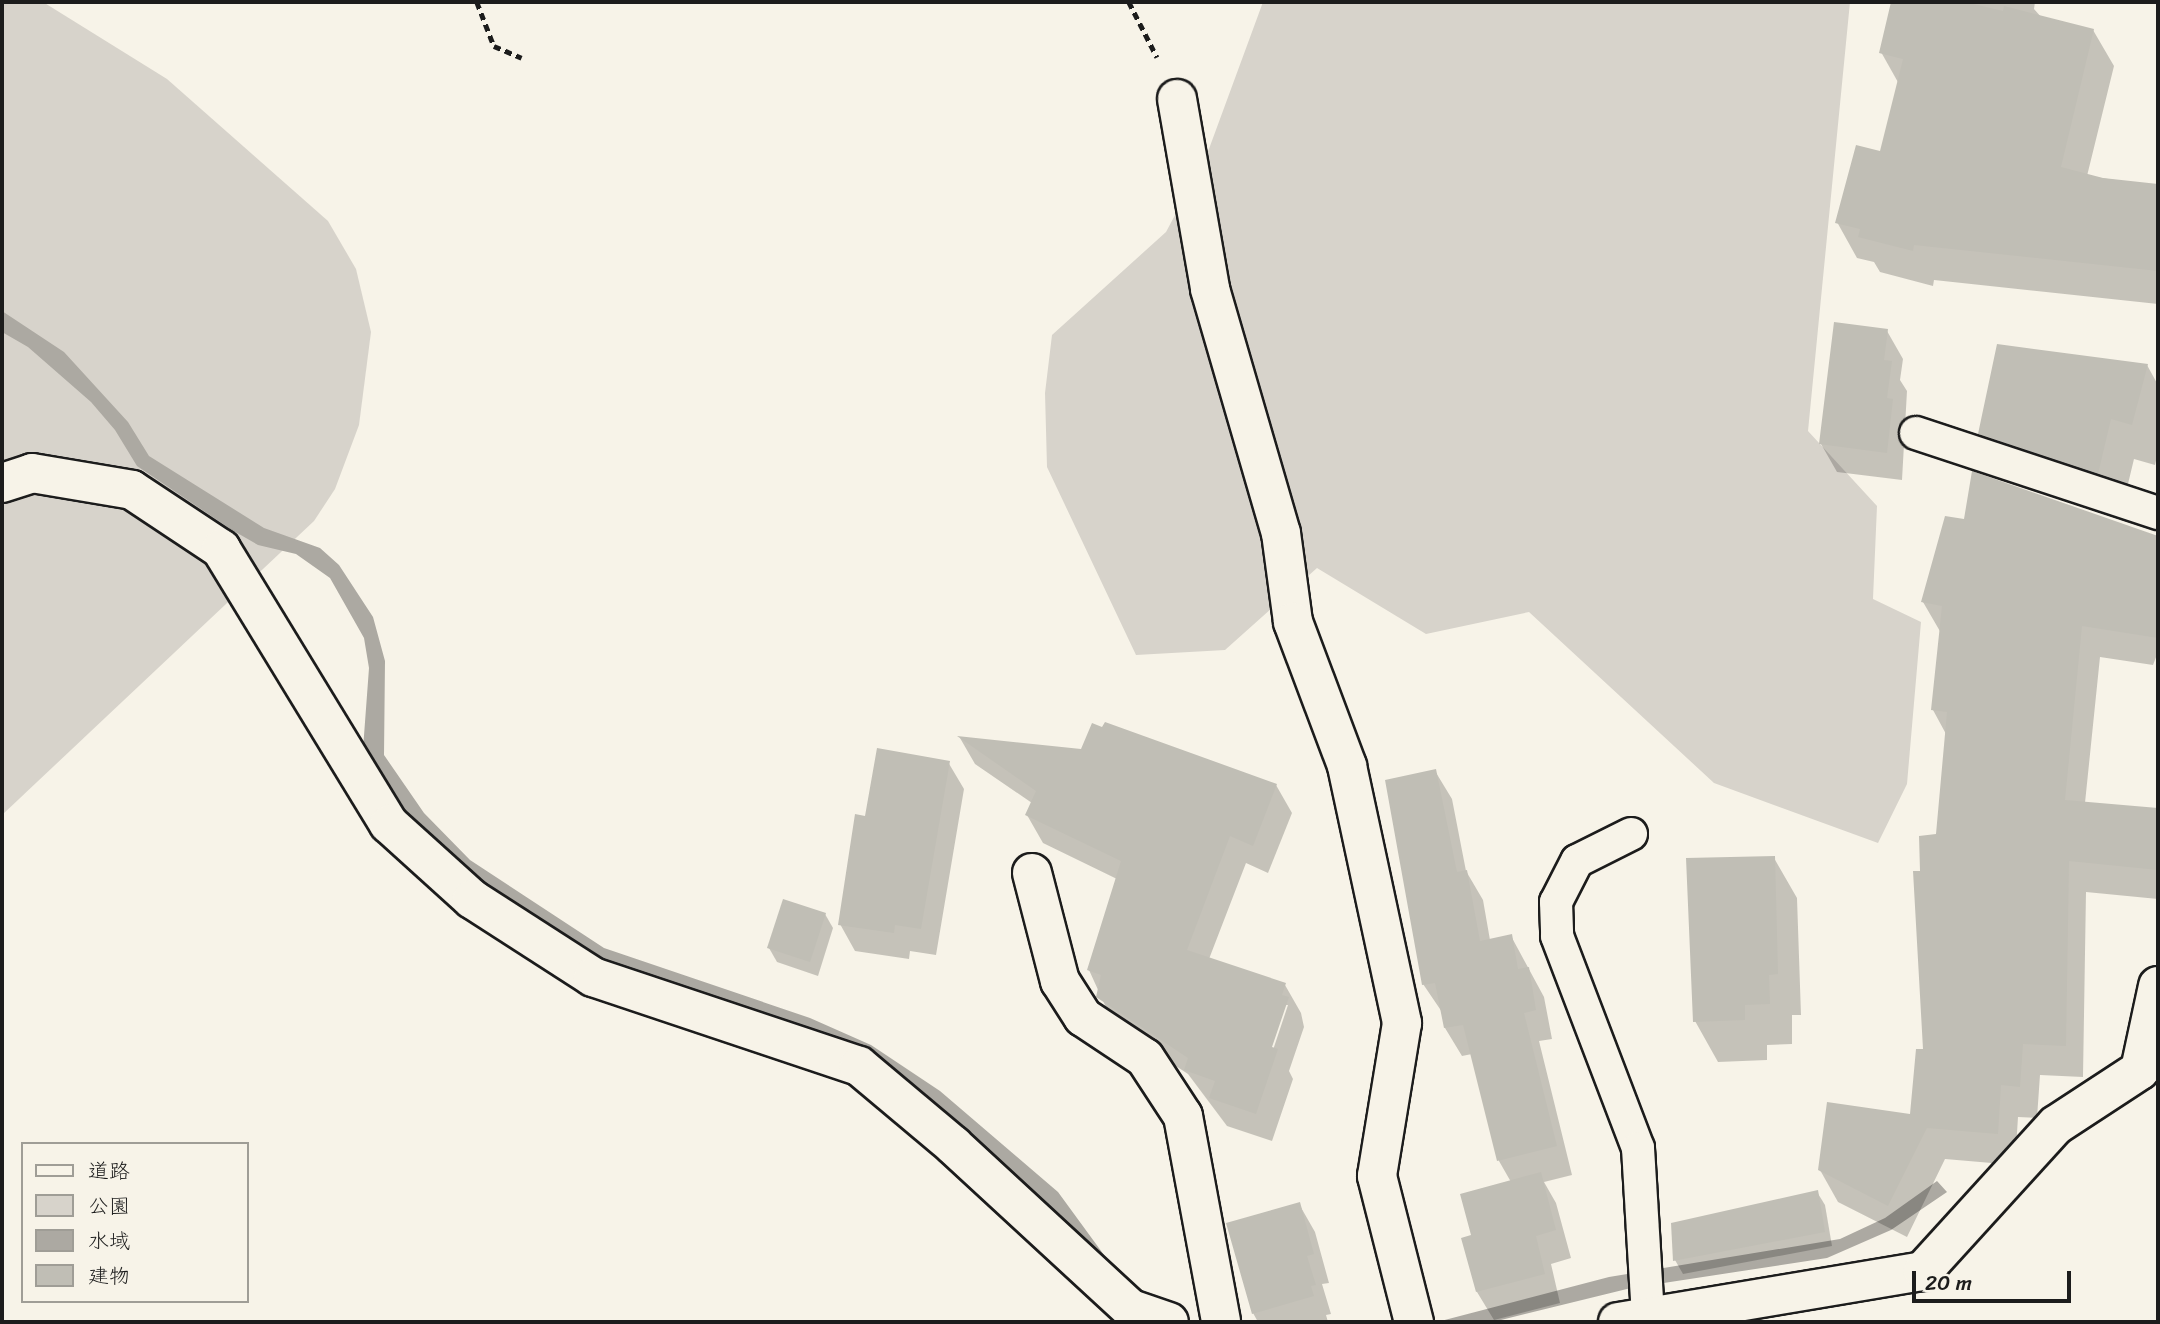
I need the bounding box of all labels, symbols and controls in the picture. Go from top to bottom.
legend [21,1142,248,1303]
text: 道路 [88,1152,130,1190]
text: 公園 [88,1187,130,1225]
text: 水域 [88,1222,130,1260]
text: 建物 [88,1257,130,1295]
scale bar [1915,1258,2074,1302]
text: 20 m [1925,1264,1972,1302]

